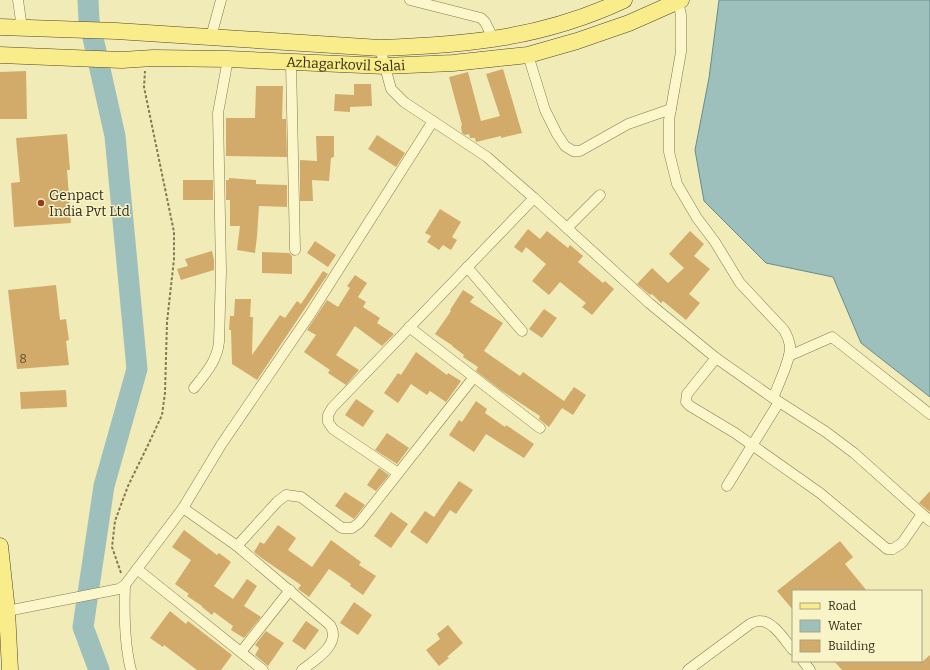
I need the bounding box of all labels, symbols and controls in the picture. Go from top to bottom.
street label: Azhagarkovil Salai [286,53,406,75]
place label: Genpact India Pvt Ltd [49,187,130,220]
marker: Genpact India Pvt Ltd [36,198,46,208]
house number: 8 [19,352,27,366]
legend [792,590,922,662]
text: Road [828,599,856,613]
text: Water [828,619,863,633]
text: Building [828,639,875,653]

